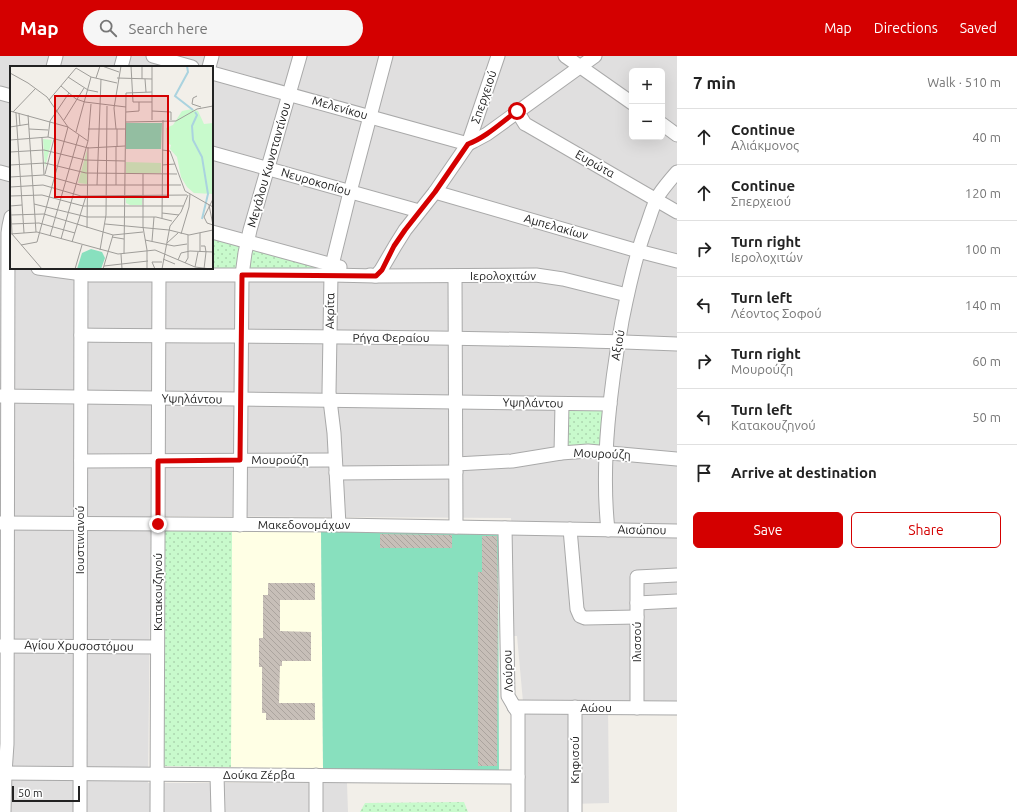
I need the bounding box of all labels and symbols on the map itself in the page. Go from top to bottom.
inset map [10,66,213,269]
street label: Σπερχειού [468,68,499,125]
street label: Μελενίκου [311,93,369,122]
street label: Μεγάλου Κωνσταντίνου [244,101,293,229]
route start [508,102,526,120]
street label: Ευρώτα [573,147,617,180]
street label: Νευροκοπίου [280,165,353,198]
street label: Αμπελακίων [523,211,590,242]
street label: Ιερολοχιτών [470,269,536,282]
street label: Ακρίτα [323,293,336,329]
street label: Αξιού [608,329,628,361]
street label: Ρήγα Φεραίου [352,331,430,344]
street label: Υψηλάντου [161,391,223,406]
street label: Υψηλάντου [502,395,564,410]
street label: Μουρούζη [573,446,631,461]
street label: Μουρούζη [251,453,309,466]
street label: Ιουστινιανού [73,506,86,574]
route end [149,515,167,533]
street label: Μακεδονομάχων [258,518,351,531]
street label: Αισώπου [617,523,667,536]
street label: Κατακουζηνού [151,553,164,631]
street label: Ιλισσού [630,622,643,662]
street label: Αγίου Χρυσοστόμου [24,638,134,653]
street label: Λούρου [500,650,515,692]
street label: Αώου [580,701,612,714]
street label: Κηφισού [568,736,581,784]
street label: Δούκα Ζέρβα [223,768,295,781]
scale bar [12,784,80,803]

